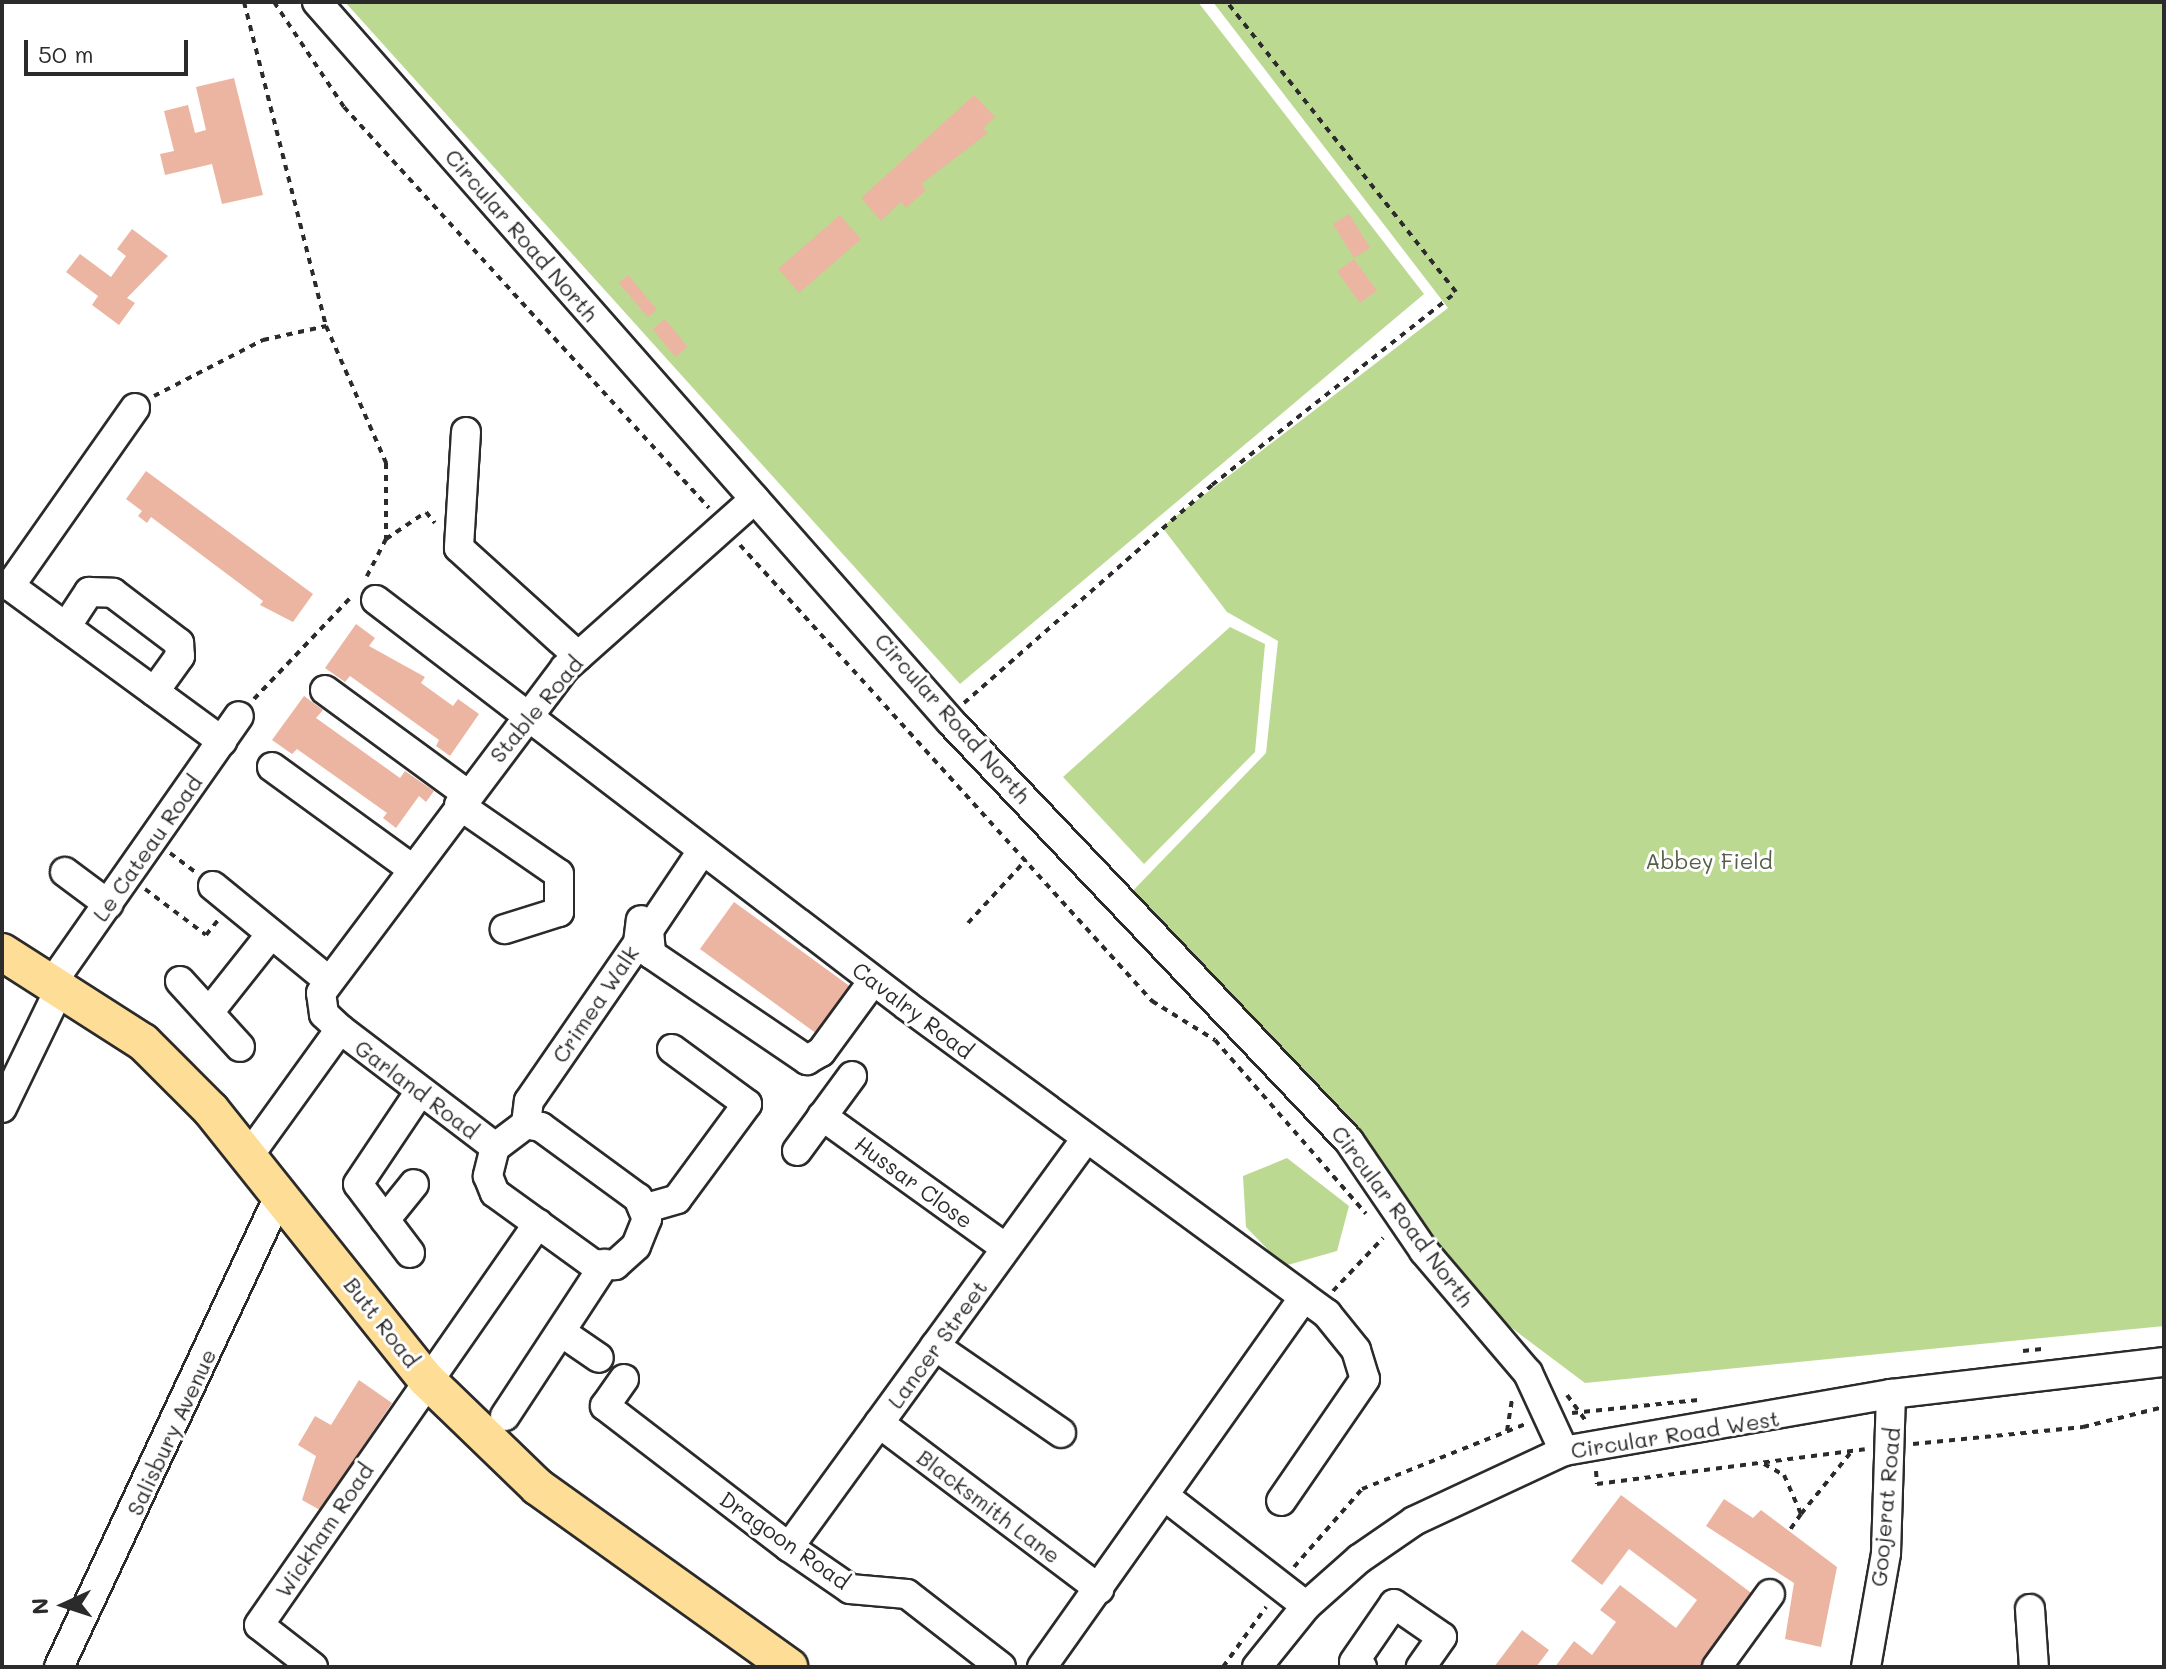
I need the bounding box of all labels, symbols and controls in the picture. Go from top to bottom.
scale bar [28,24,192,74]
text: 50 m [38,38,94,69]
street label: Circular Road North [440,143,604,327]
street label: Circular Road North [870,627,1036,809]
street label: Stable Road [484,650,588,768]
street label: Le Cateau Road [87,770,207,926]
park label: Abbey Field [1645,848,1773,874]
street label: Crimea Walk [546,940,644,1068]
street label: Cavalry Road [847,956,979,1064]
street label: Garland Road [350,1034,484,1144]
street label: Circular Road North [1326,1120,1480,1312]
street label: Hussar Close [850,1130,978,1234]
street label: Butt Road [339,1272,425,1372]
street label: Lancer Street [882,1275,992,1413]
street label: Salisbury Avenue [121,1345,221,1519]
street label: Circular Road West [1569,1404,1781,1464]
street label: Goojerat Road [1865,1426,1905,1588]
street label: Blacksmith Lane [912,1443,1066,1569]
street label: Wickham Road [269,1458,379,1602]
street label: Dragoon Road [715,1485,855,1595]
north arrow [24,1565,104,1645]
text: N [25,1597,54,1615]

